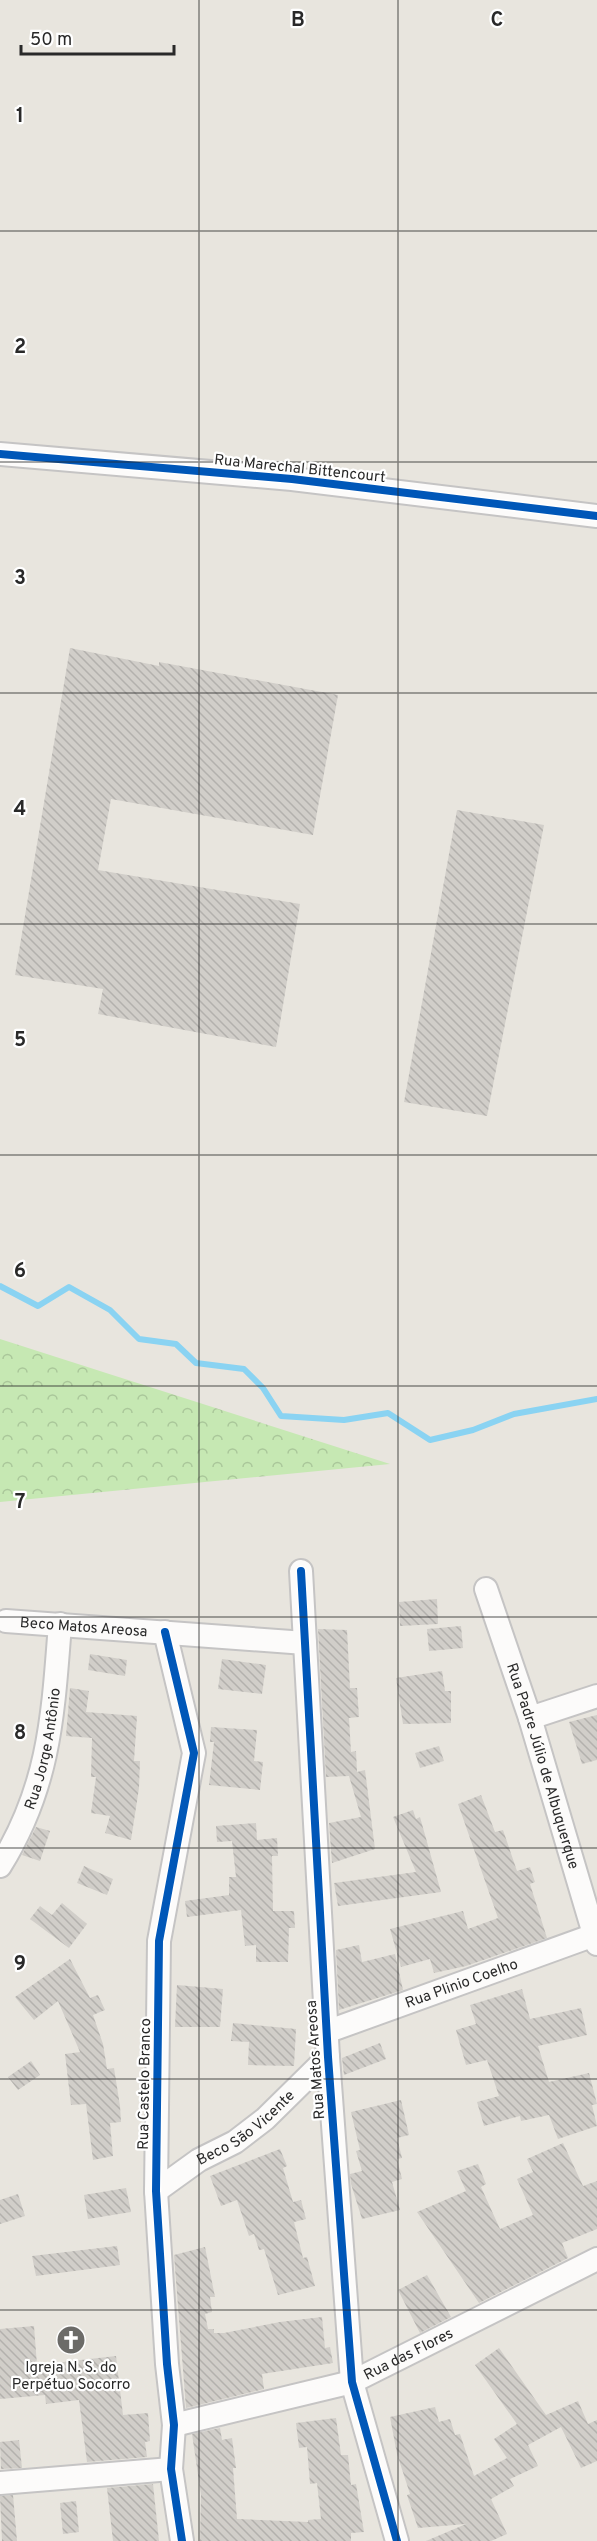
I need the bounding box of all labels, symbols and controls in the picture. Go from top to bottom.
text: B [291,8,305,34]
text: C [491,8,503,34]
scale bar [21,18,174,56]
text: 50 m [30,29,72,52]
text: 1 [16,104,24,130]
text: 2 [14,335,26,361]
street label: Rua Marechal Bittencourt [213,451,387,488]
text: 3 [14,566,26,592]
text: 4 [14,797,26,823]
text: 5 [14,1028,26,1054]
text: 6 [14,1259,26,1285]
text: 7 [15,1490,25,1516]
street label: Beco Matos Areosa [19,1614,148,1642]
street label: Rua Padre Júlio de Albuquerque [501,1661,582,1872]
street label: Rua Jorge Antônio [21,1687,66,1813]
text: 8 [14,1721,26,1747]
text: 9 [14,1952,26,1978]
street label: Rua Plinio Coelho [403,1955,521,2014]
street label: Rua Matos Areosa [303,2000,330,2120]
street label: Rua Castelo Branco [135,2018,156,2150]
street label: Beco São Vicente [194,2087,300,2171]
church icon: Igreja N. S. do Perpétuo Socorro [55,2324,87,2356]
street label: Rua das Flores [361,2325,457,2386]
place label: Igreja N. S. do Perpétuo Socorro [12,2359,130,2395]

